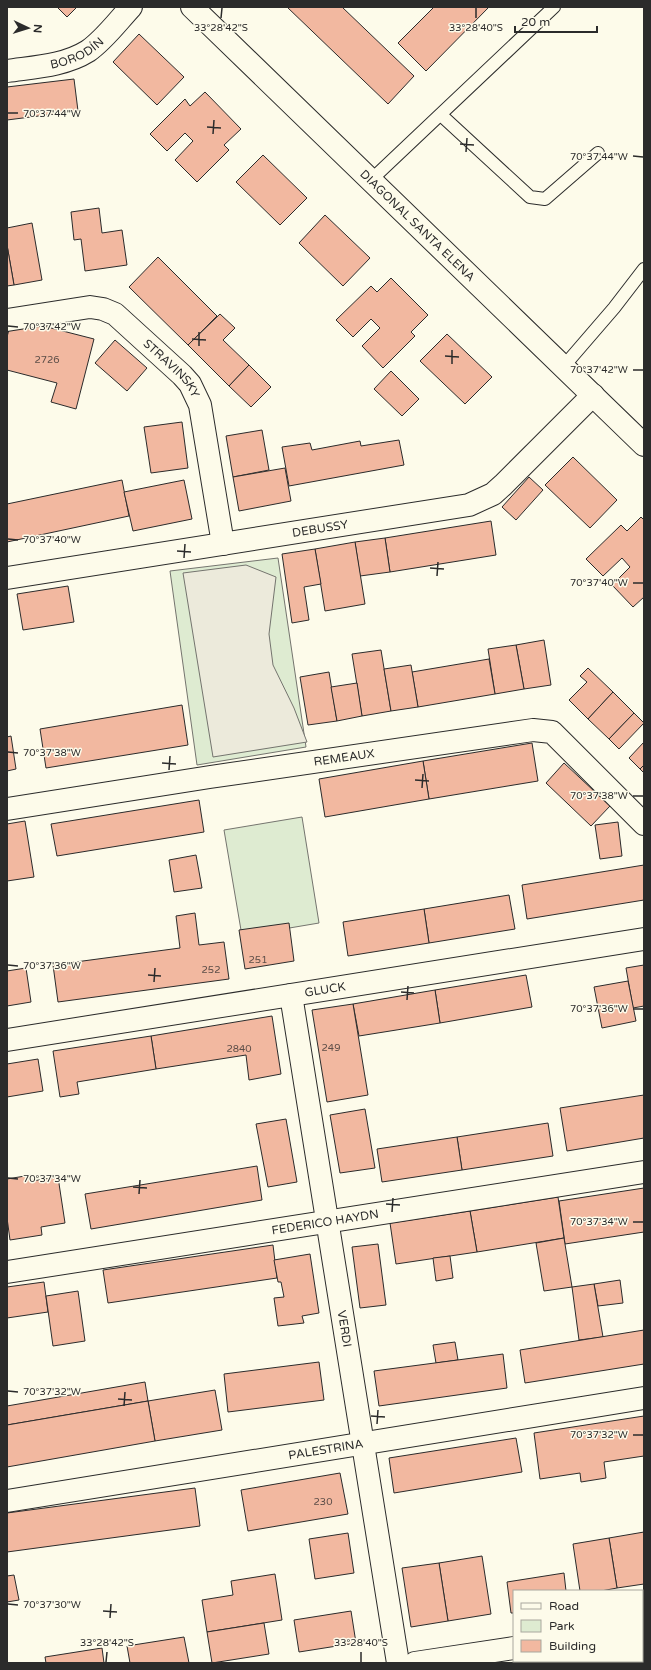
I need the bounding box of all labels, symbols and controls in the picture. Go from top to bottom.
north arrow [8,8,48,48]
scale bar [515,8,597,34]
text: 20 m [521,15,550,29]
text: 33°28'42"S [194,22,248,34]
text: 33°28'40"S [449,22,503,34]
text: N [31,24,44,34]
street label: BORODÍN [49,34,107,72]
text: 70°37'44"W [23,108,81,120]
text: 70°37'44"W [570,151,628,163]
street label: DIAGONAL SANTA ELENA [357,167,478,284]
text: 70°37'42"W [23,321,81,333]
street label: STRAVINSKY [141,336,203,400]
house number: 2726 [34,354,60,366]
text: 70°37'42"W [570,364,628,376]
street label: DEBUSSY [291,517,349,540]
text: 70°37'40"W [23,534,81,546]
text: 70°37'40"W [570,577,628,589]
street label: REMEAUX [313,746,375,769]
text: 70°37'38"W [23,747,81,759]
text: 70°37'38"W [570,790,628,802]
house number: 251 [249,954,267,966]
text: 70°37'36"W [23,960,81,972]
house number: 252 [202,964,220,976]
street label: GLUCK [304,979,347,1000]
text: 70°37'36"W [570,1003,628,1015]
house number: 249 [322,1042,340,1054]
house number: 2840 [226,1043,252,1055]
text: 70°37'34"W [23,1173,81,1185]
street label: FEDERICO HAYDN [271,1207,380,1237]
text: 70°37'34"W [570,1216,628,1228]
street label: VERDI [335,1309,354,1348]
text: 70°37'32"W [23,1386,81,1398]
text: 70°37'32"W [570,1429,628,1441]
street label: PALESTRINA [287,1436,364,1462]
house number: 230 [314,1496,332,1508]
legend [513,1590,643,1662]
text: 70°37'30"W [23,1599,81,1611]
text: Road [549,1599,579,1613]
text: Park [549,1619,575,1633]
text: 33°28'42"S [80,1637,134,1649]
text: 33°28'40"S [334,1637,388,1649]
text: Building [549,1639,596,1653]

